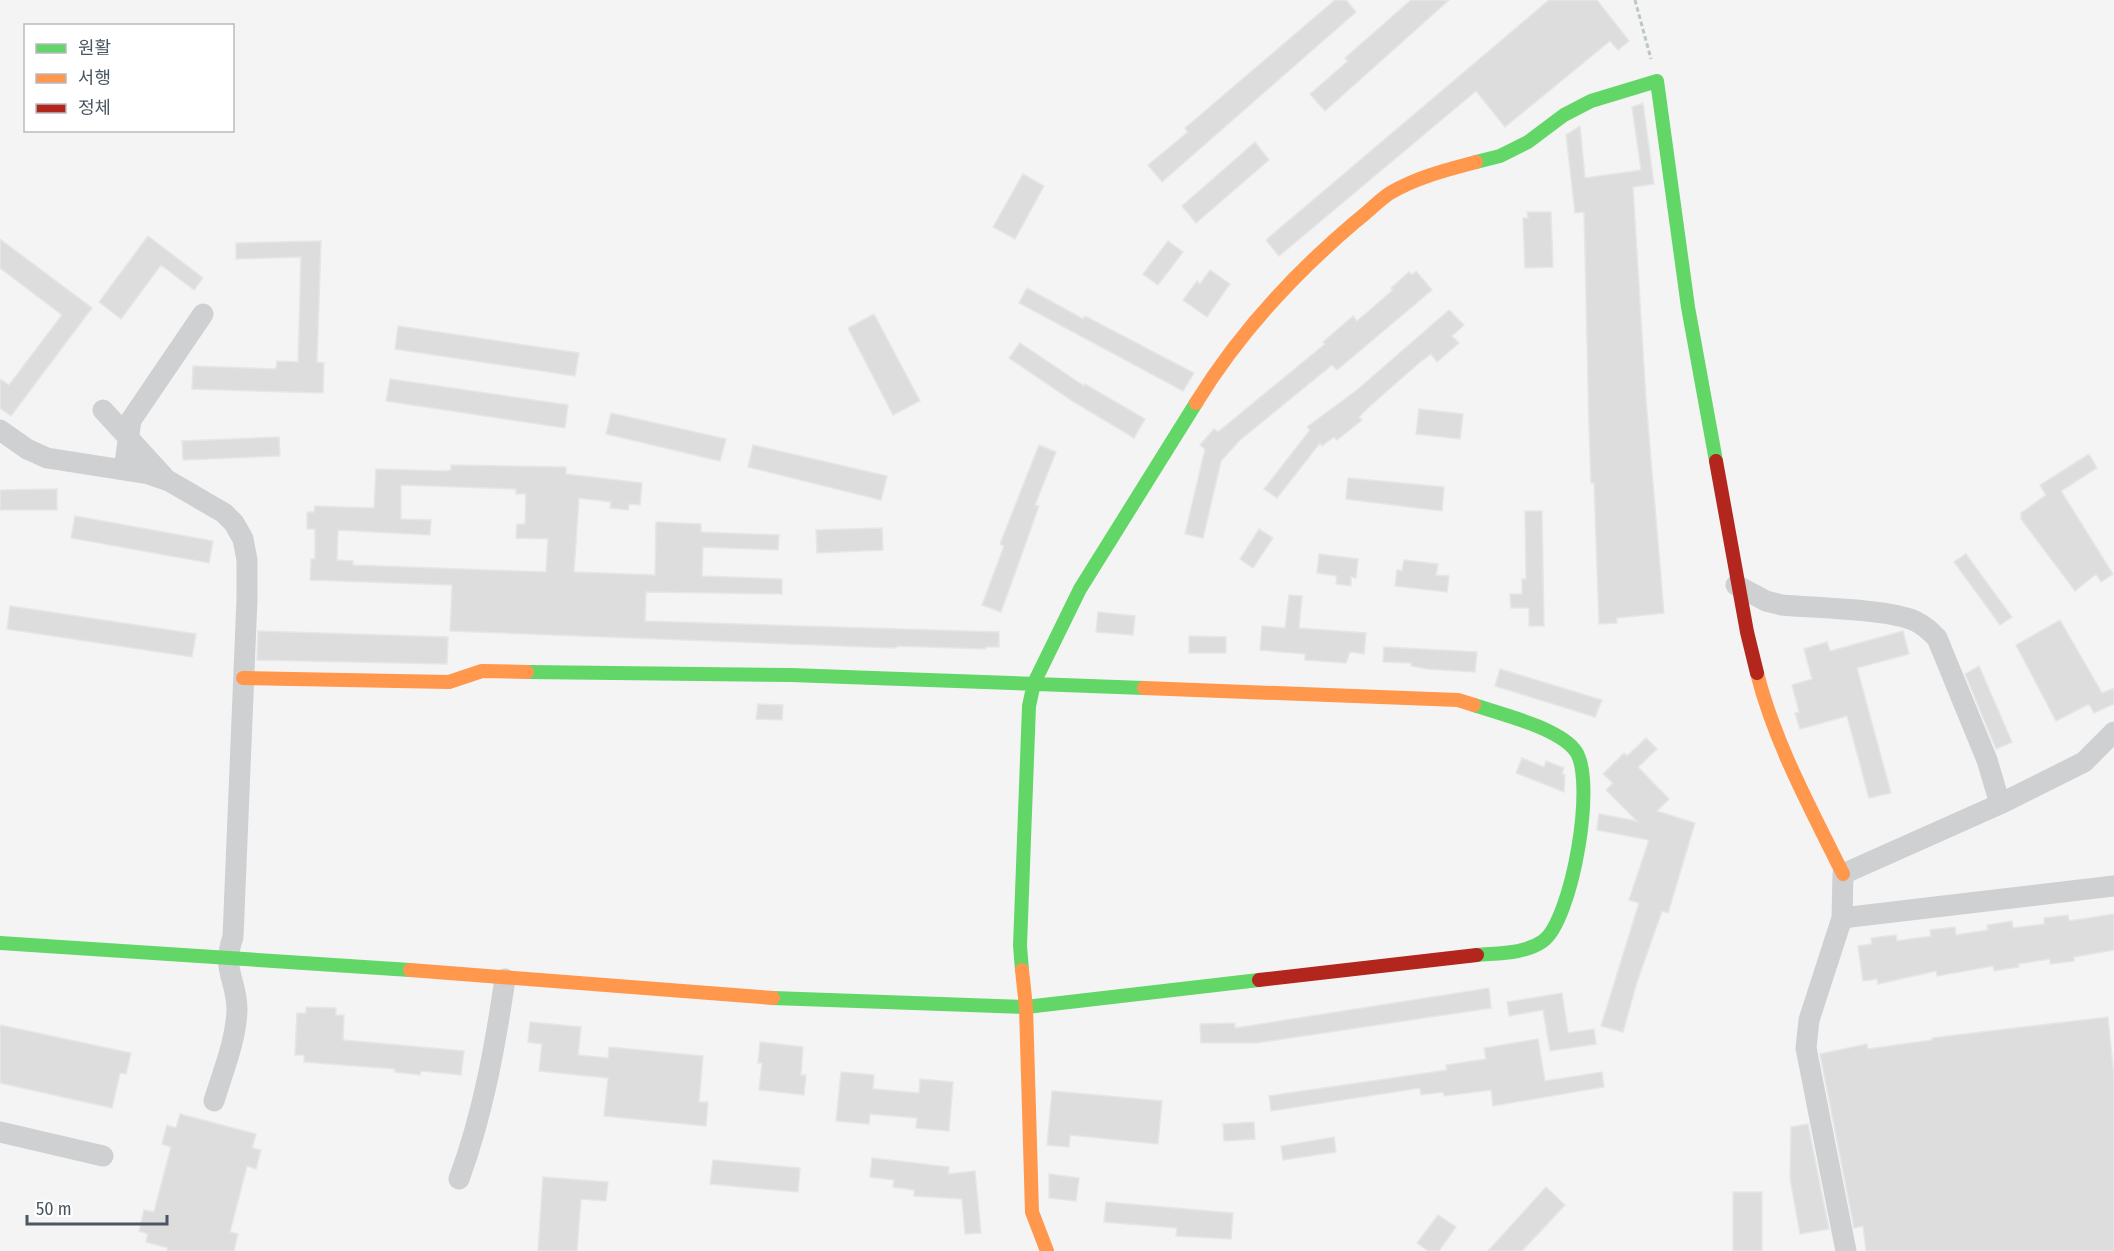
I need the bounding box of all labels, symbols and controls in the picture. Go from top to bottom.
legend [24,24,234,132]
text: 원활 [78,37,111,59]
text: 서행 [78,67,111,89]
text: 정체 [78,97,111,119]
scale bar [27,1188,166,1226]
text: 50 m [36,1198,72,1220]

